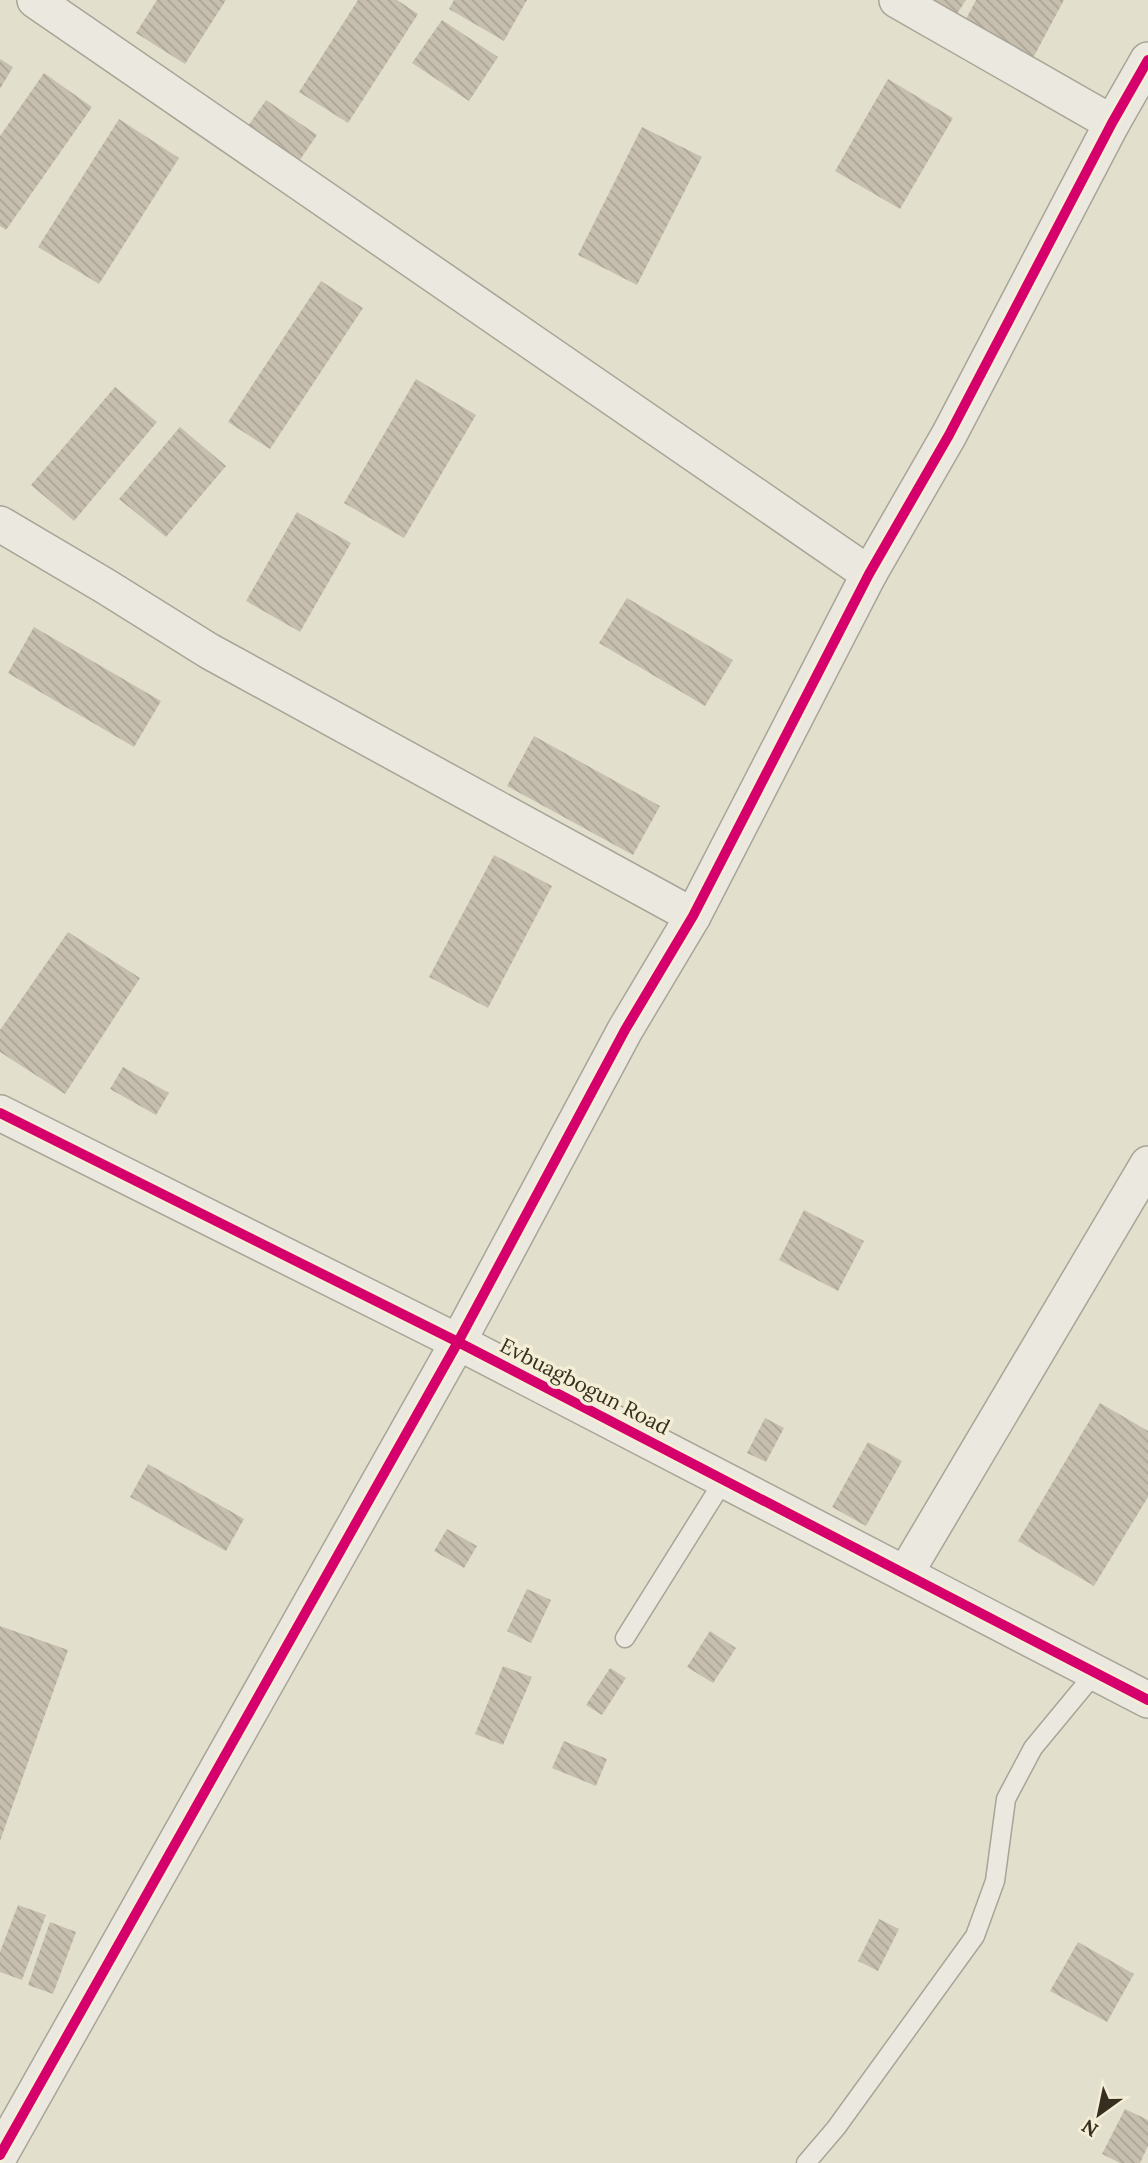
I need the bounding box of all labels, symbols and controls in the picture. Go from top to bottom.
street label: Evbuagbogun Road [496,1332,674,1440]
north arrow [1064,2079,1134,2149]
text: N [1077,2114,1102,2142]

